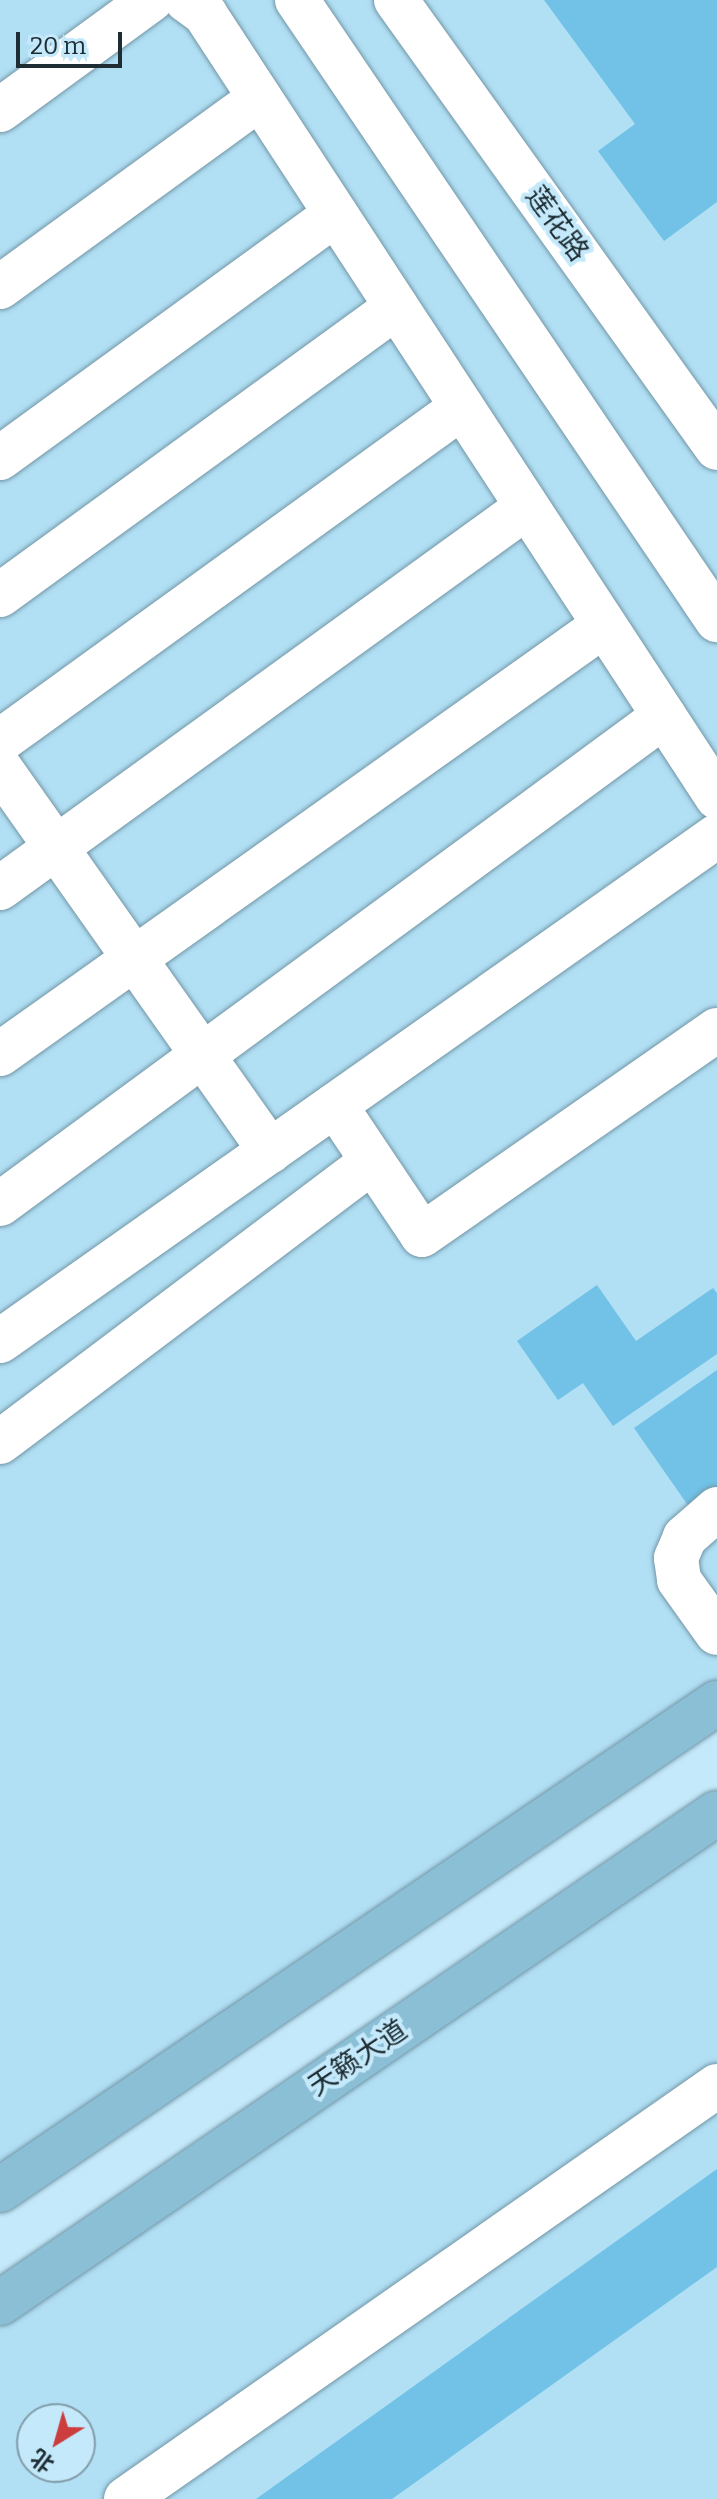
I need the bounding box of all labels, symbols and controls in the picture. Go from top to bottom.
scale bar [20,16,126,66]
text: 20 m [30,32,86,60]
street label: 莲花路 [519,180,595,268]
street label: 天籁大道 [302,2013,414,2103]
north arrow [16,2403,96,2483]
text: 北 [26,2444,59,2478]

